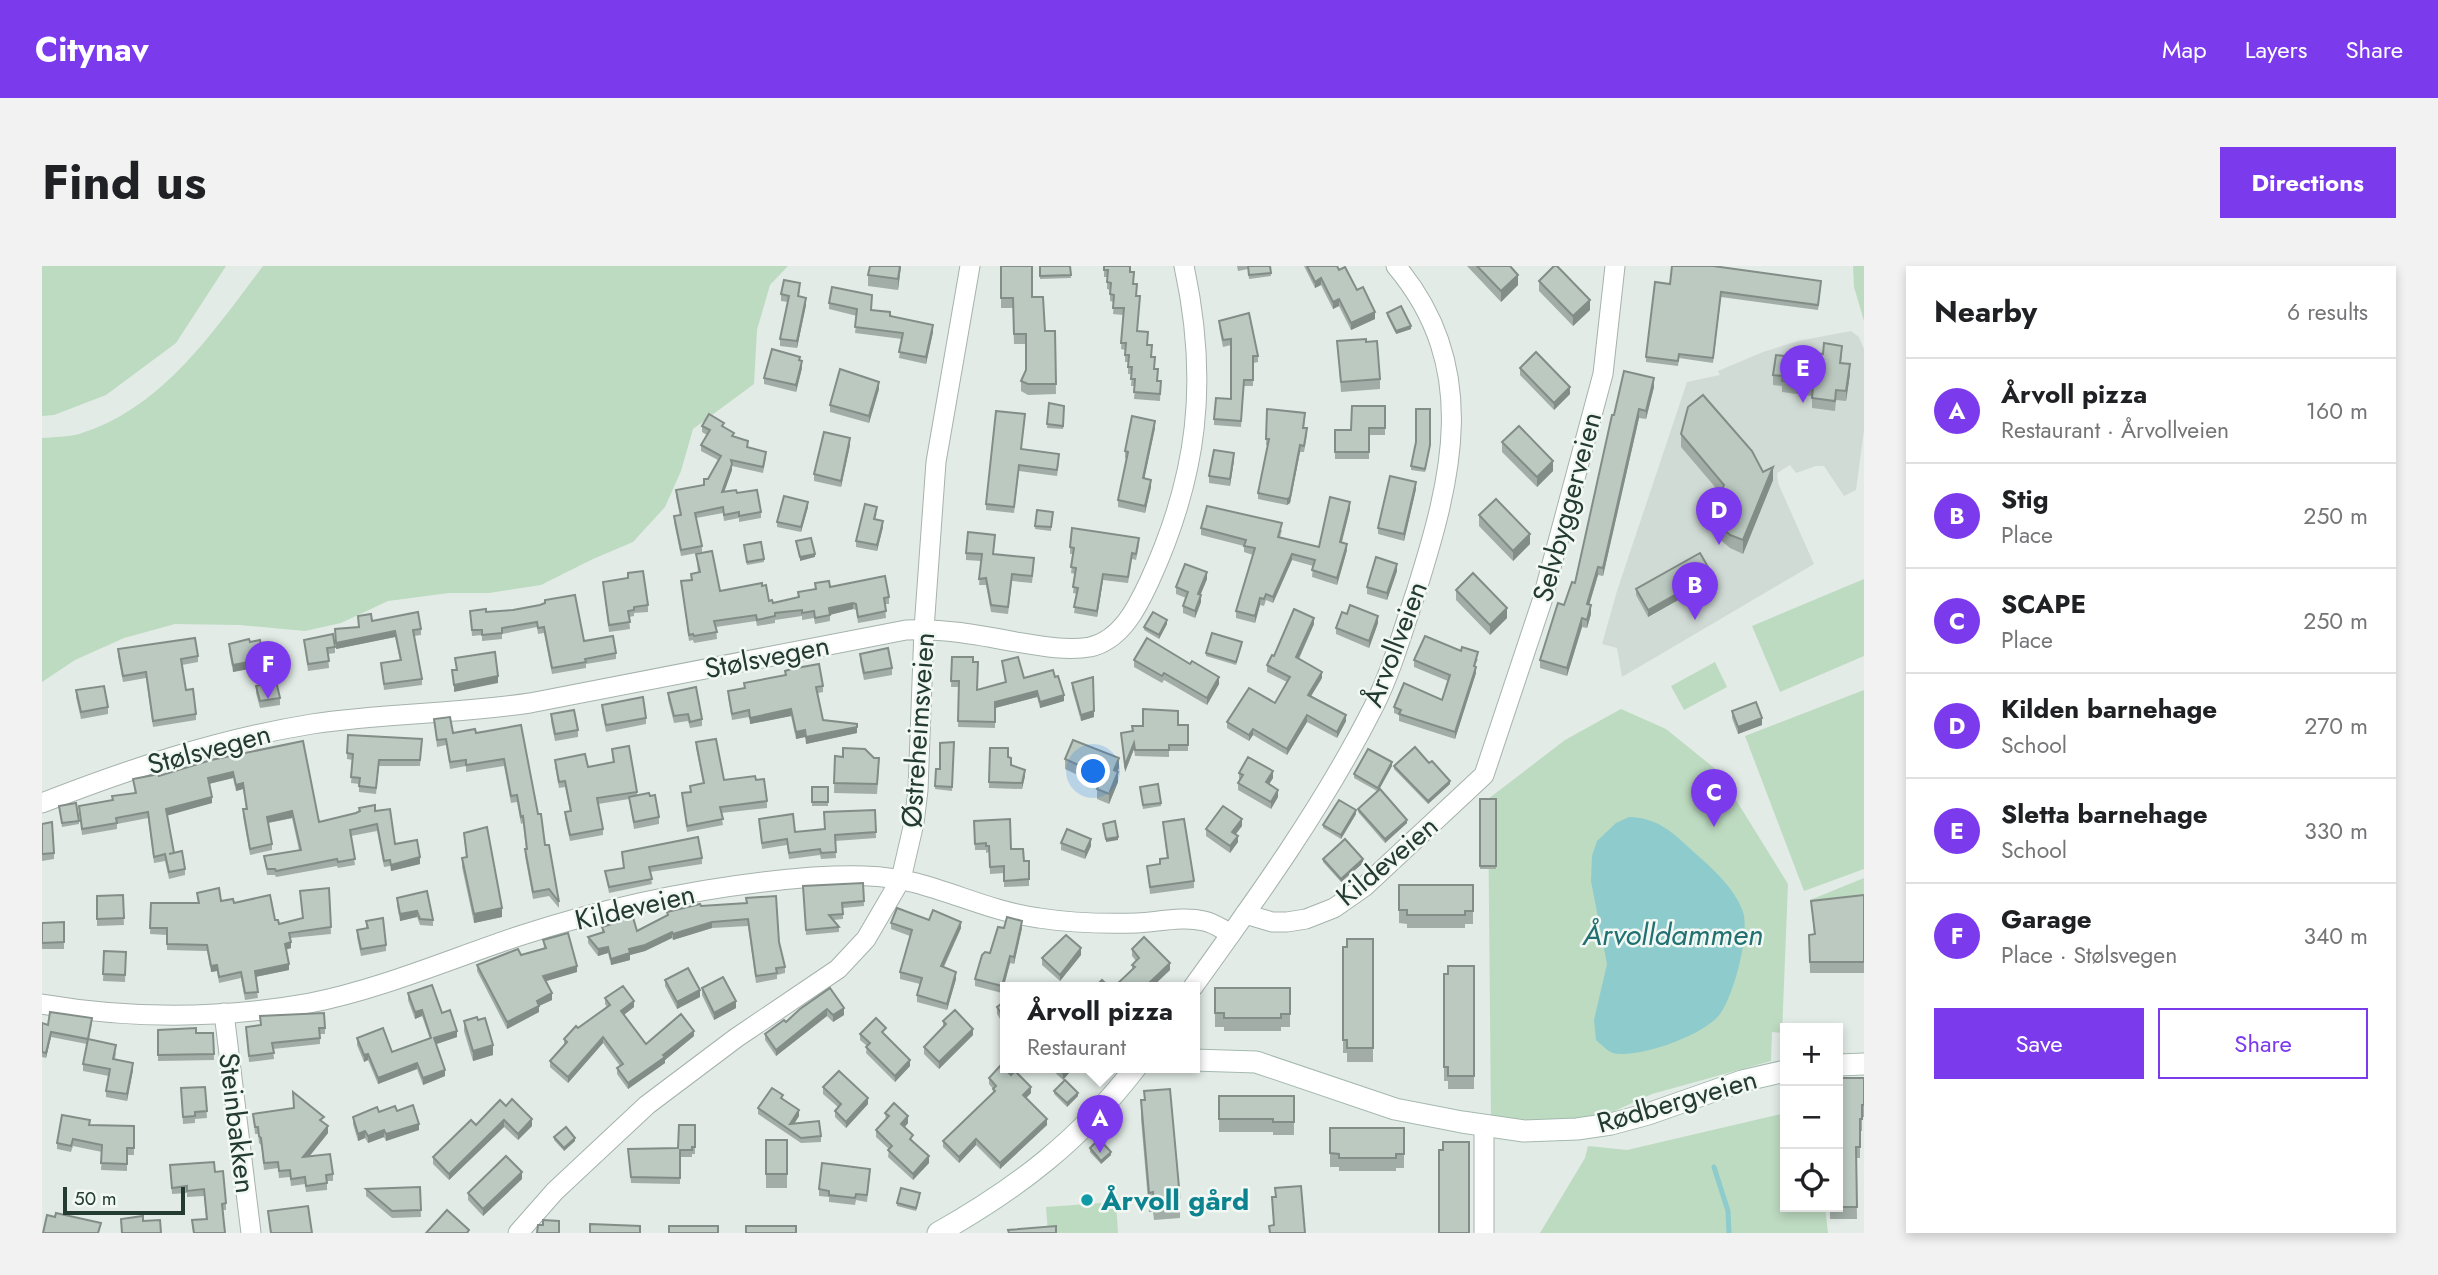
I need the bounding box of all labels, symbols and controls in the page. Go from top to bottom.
text: Citynav [35,26,149,73]
text: Map [2162,32,2207,67]
text: Layers [2245,32,2307,67]
text: Share [2345,32,2403,67]
text: Find us [42,147,206,217]
button: Directions [2220,147,2396,218]
text: Nearby [1934,290,2037,333]
text: 6 results [2287,295,2368,329]
pin: E [1780,345,1826,403]
text: Årvoll pizza [2001,375,2147,413]
text: A [1949,394,1965,428]
text: 160 m [2306,394,2368,428]
street label: Selvbyggerveien [1522,407,1612,607]
text: Restaurant · Årvollveien [2001,413,2229,447]
text: Stig [2001,480,2049,518]
pin: D [1696,487,1742,545]
text: B [1949,499,1965,533]
text: 250 m [2303,499,2368,533]
text: Place [2001,518,2053,552]
pin: B [1672,562,1718,620]
street label: Årvollveien [1352,575,1438,713]
text: SCAPE [2001,585,2086,623]
text: C [1949,604,1965,638]
text: 250 m [2303,604,2368,638]
text: Place [2001,623,2053,657]
street label: Stølsvegen [701,625,833,689]
street label: Østreheimsveien [891,631,945,829]
pin: F [245,641,291,699]
text: Kilden barnehage [2001,690,2217,728]
text: D [1949,709,1965,743]
text: 270 m [2304,709,2368,743]
street label: Stølsvegen [143,713,275,785]
text: School [2001,728,2067,762]
your location [1076,754,1110,788]
pin: C [1691,769,1737,827]
text: Sletta barnehage [2001,795,2208,833]
street label: Kildeveien [1327,806,1447,916]
text: E [1950,814,1964,848]
text: 330 m [2304,814,2368,848]
text: School [2001,833,2067,867]
street label: Kildeveien [571,873,699,941]
text: Garage [2001,900,2092,938]
water label: Årvolldammen [1582,913,1763,956]
text: F [1951,919,1963,953]
text: 340 m [2303,919,2368,953]
text: Place · Stølsvegen [2001,938,2177,972]
popup [1000,982,1200,1073]
text: Årvoll pizza [1027,992,1173,1030]
button: Save [1934,1008,2144,1079]
button: Share [2158,1008,2368,1079]
map controls [1780,1023,1843,1212]
button: + [1780,1023,1843,1086]
text: Restaurant [1027,1030,1126,1064]
street label: Steinbakken [208,1050,266,1196]
street label: Rødbergveien [1592,1059,1762,1143]
button: − [1780,1086,1843,1149]
pin: A [1077,1095,1123,1153]
button: locate [1780,1149,1843,1212]
place label: Årvoll gård [1100,1180,1249,1221]
scale bar [63,1184,186,1216]
text: 50 m [74,1185,117,1212]
marker: Årvoll gård [1079,1192,1095,1208]

